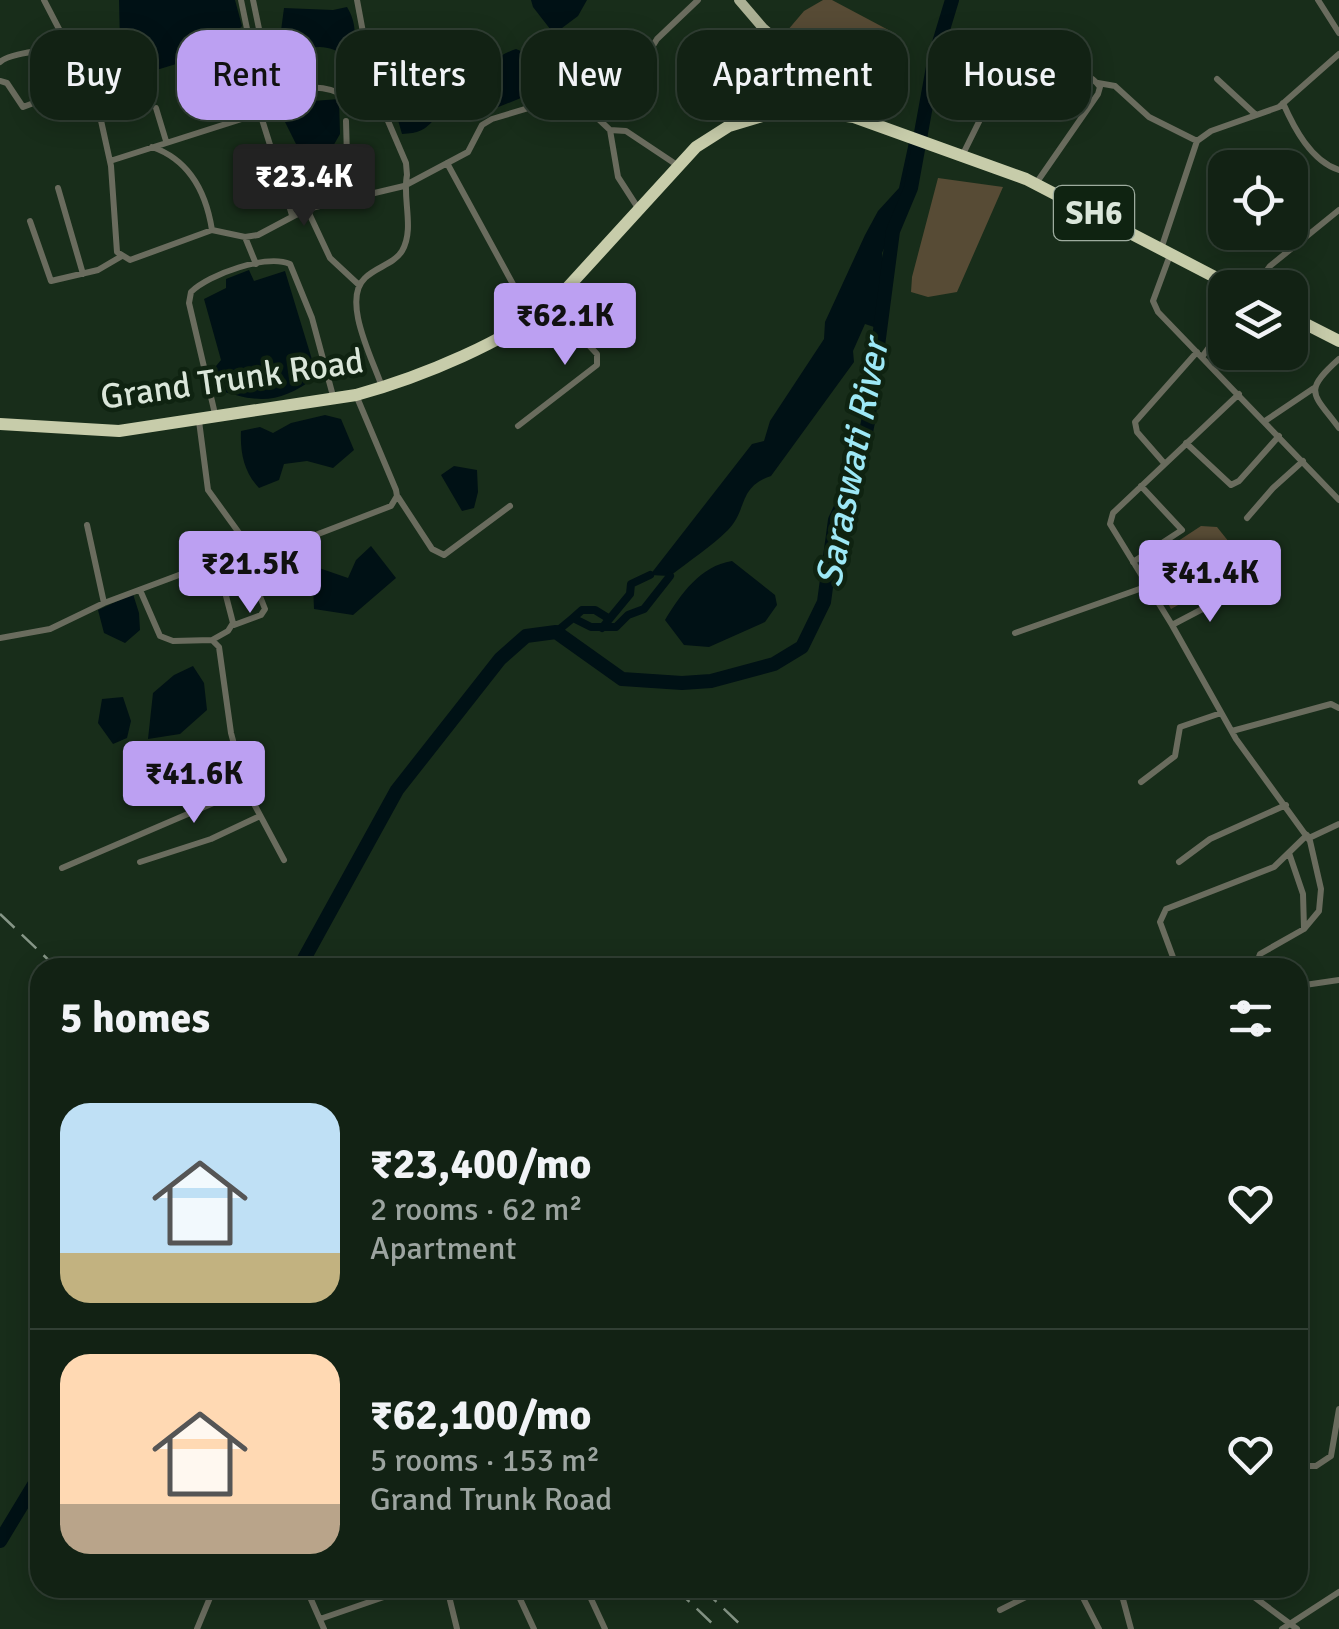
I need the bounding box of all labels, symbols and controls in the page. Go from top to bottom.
chip: Buy [30,30,157,120]
chip: Rent [177,30,316,120]
chip: Filters [336,30,501,120]
chip: New [521,30,657,120]
chip: Apartment [677,30,908,120]
chip: House [928,30,1091,120]
pin: ₹23.4K [223,144,385,229]
map controls [1208,150,1308,370]
button: locate [1208,150,1308,250]
text: ₹23.4K [255,157,353,196]
road number: SH6 [1054,186,1134,240]
button: layers [1208,270,1308,370]
pin: ₹62.1K [484,283,646,368]
text: ₹62.1K [516,296,614,335]
water label: Saraswati River [805,331,900,591]
street label: Grand Trunk Road [98,339,366,419]
pin: ₹21.5K [169,531,331,616]
pin: ₹41.4K [1129,540,1291,625]
text: ₹21.5K [201,544,299,583]
text: ₹41.4K [1161,553,1259,592]
pin: ₹41.6K [113,741,275,826]
text: ₹41.6K [145,754,243,793]
icon: filters [1223,991,1278,1046]
text: 5 homes [60,993,210,1044]
text: ₹23,400/mo [370,1139,591,1190]
icon: home [140,1143,260,1263]
icon: heart [1223,1176,1278,1231]
text: 2 rooms · 62 m² [370,1190,583,1229]
text: Apartment [370,1229,517,1268]
text: ₹62,100/mo [370,1390,591,1441]
icon: home [140,1394,260,1514]
icon: heart [1223,1427,1278,1482]
text: 5 rooms · 153 m² [370,1441,600,1480]
text: Grand Trunk Road [370,1480,612,1519]

